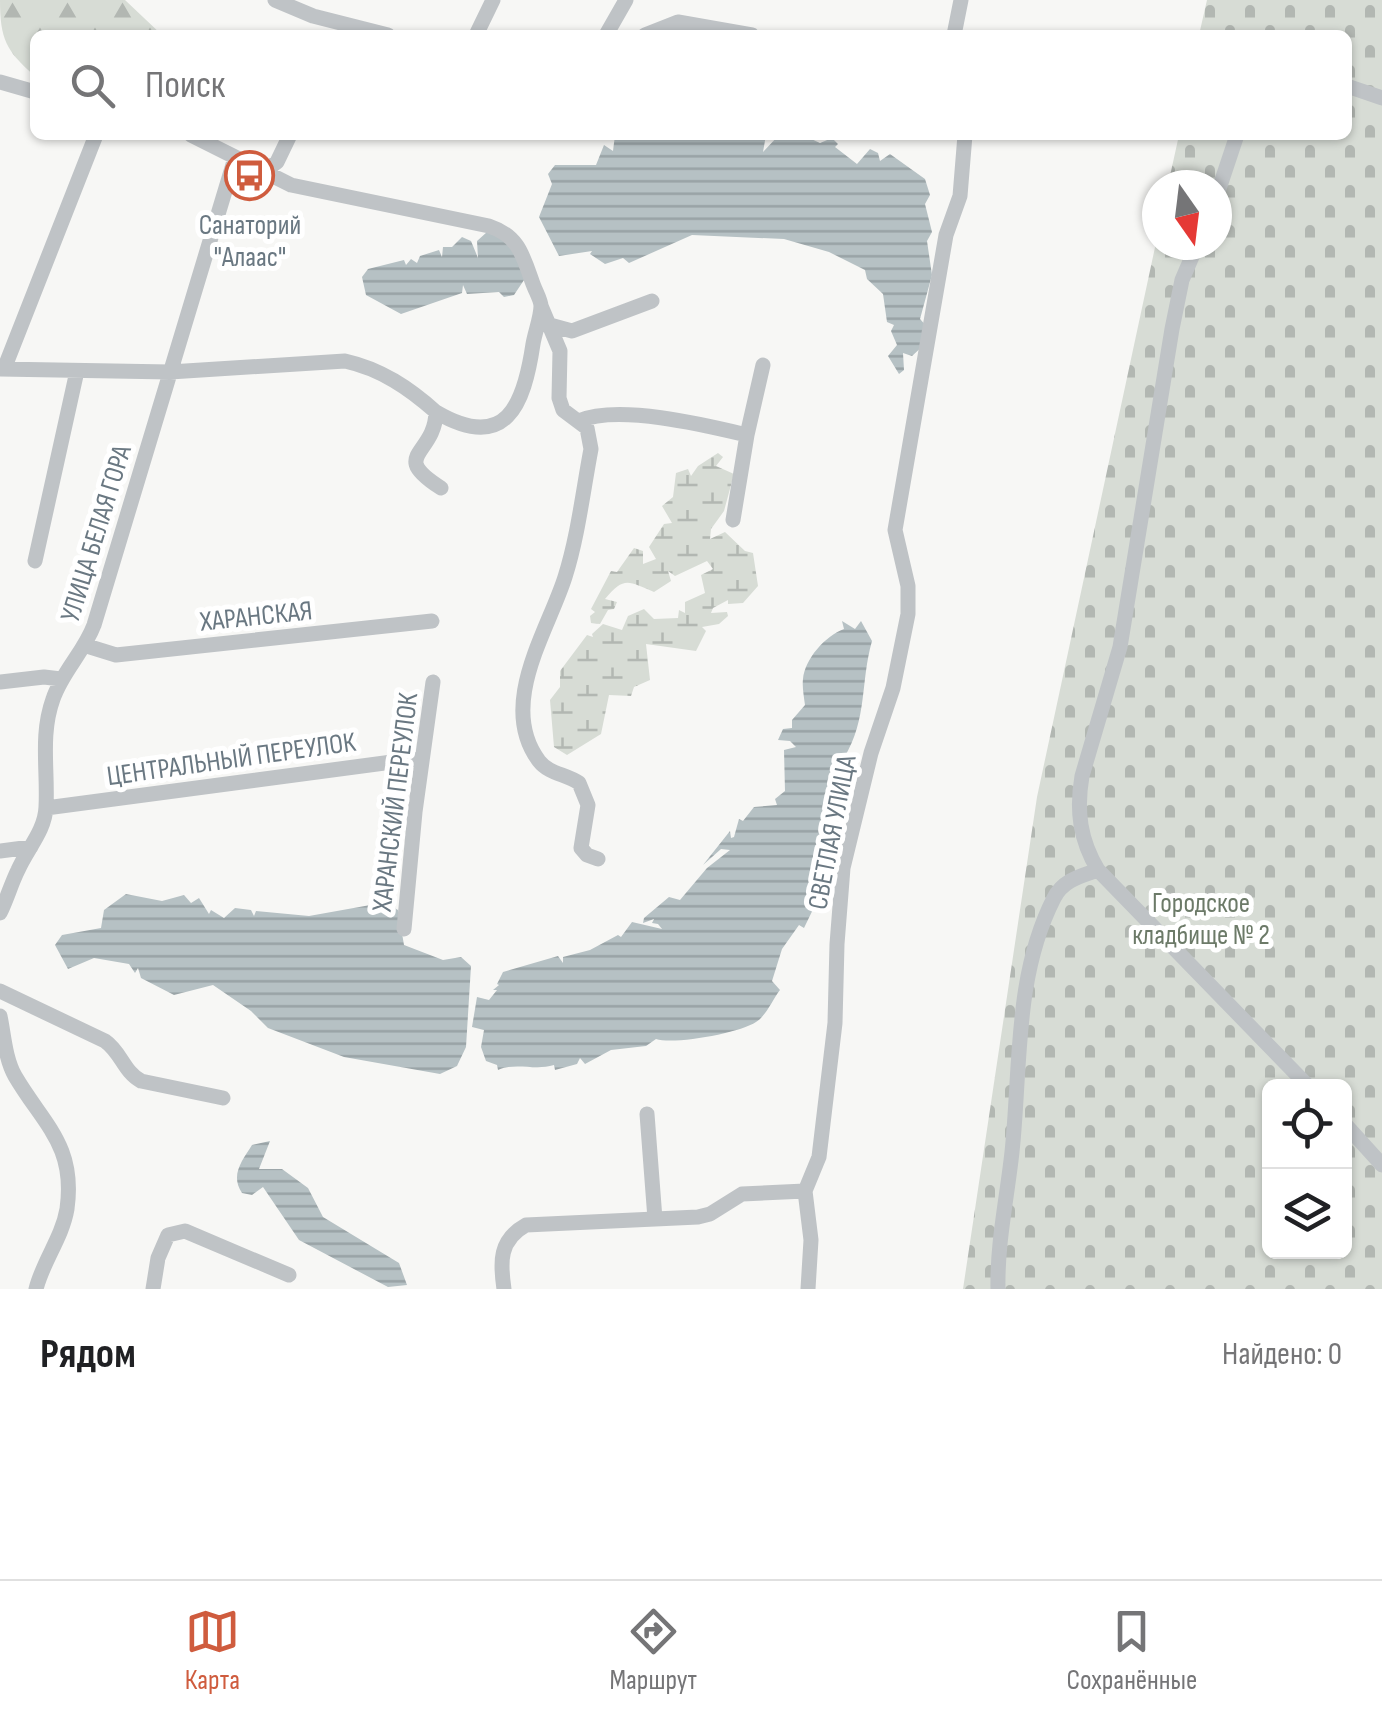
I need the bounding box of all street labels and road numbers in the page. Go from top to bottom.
street label: УЛИЦА БЕЛАЯ ГОРА [54,440,139,626]
street label: ХАРАНСКАЯ [197,594,314,639]
street label: ХАРАНСКИЙ ПЕРЕУЛОК [366,690,425,914]
street label: ЦЕНТРАЛЬНЫЙ ПЕРЕУЛОК [105,726,358,793]
street label: СВЕТЛАЯ УЛИЦА [801,751,864,912]

